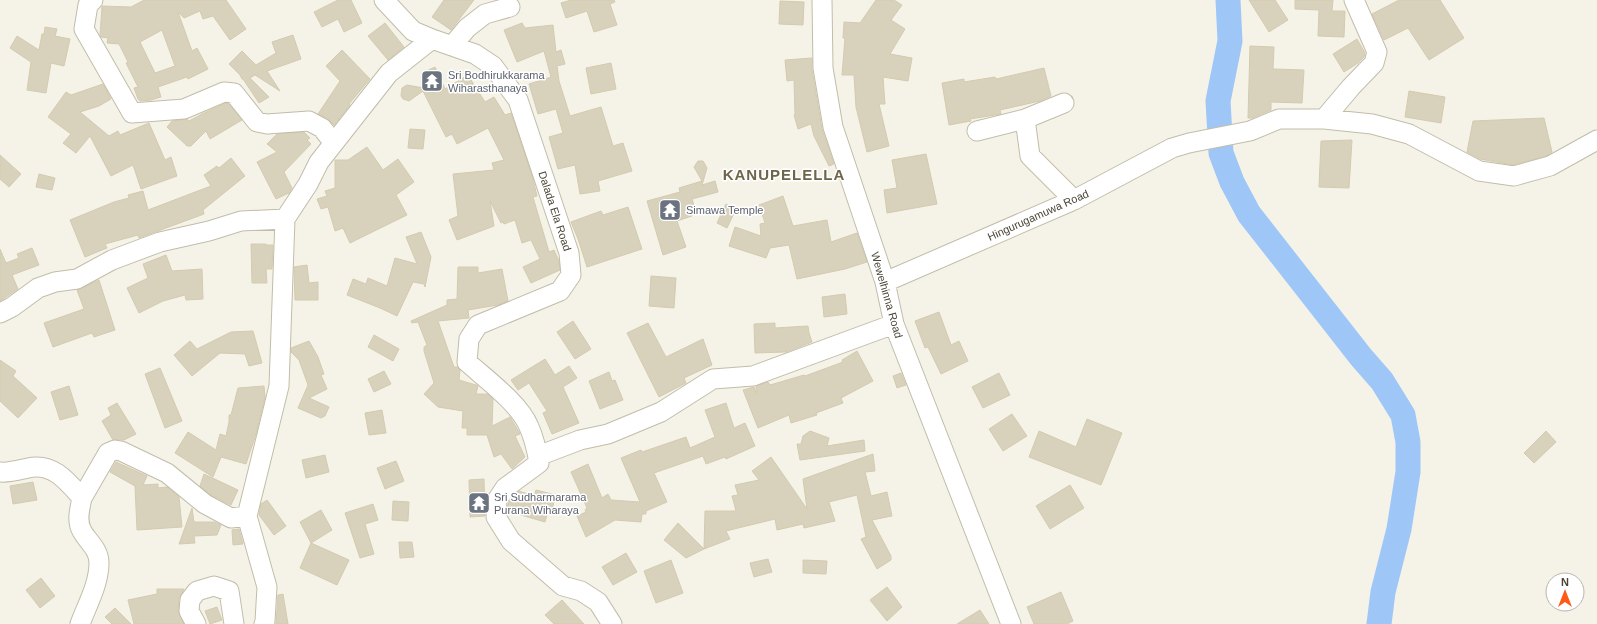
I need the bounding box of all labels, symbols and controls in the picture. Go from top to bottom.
temple icon: Sri Bodhirukkarama Wiharasthanaya [419,68,445,94]
place label: Sri Bodhirukkarama Wiharasthanaya [448,69,545,94]
district label: KANUPELELLA [723,166,845,183]
street label: Dalada Ela Road [536,170,574,252]
street label: Hingurugamuwa Road [986,187,1090,243]
temple icon: Simawa Temple [657,197,683,223]
place label: Simawa Temple [686,204,763,216]
street label: Wewelhinna Road [869,251,905,339]
temple icon: Sri Sudharmarama Purana Wiharaya [466,490,492,516]
place label: Sri Sudharmarama Purana Wiharaya [494,491,587,516]
north arrow [1545,572,1585,612]
text: N [1561,576,1569,588]

